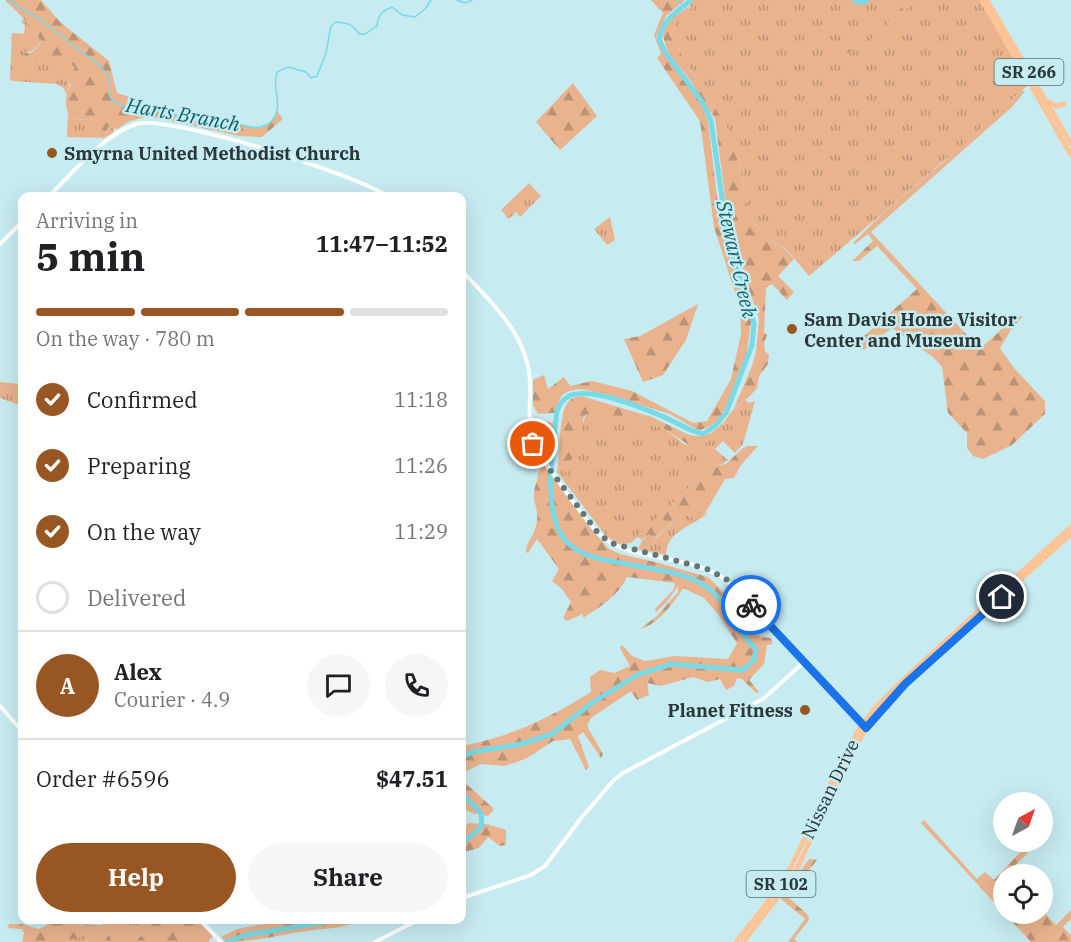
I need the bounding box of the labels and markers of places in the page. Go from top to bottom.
place label: Smyrna United Methodist Church [64,142,361,165]
marker: Smyrna United Methodist Church [45,146,59,160]
place label: Sam Davis Home Visitor Center and Museum [804,308,1017,352]
marker: Sam Davis Home Visitor Center and Museum [785,322,799,336]
pin [507,418,558,469]
pin [976,571,1027,622]
place label: Planet Fitness [668,699,793,722]
marker: Planet Fitness [798,703,812,717]

